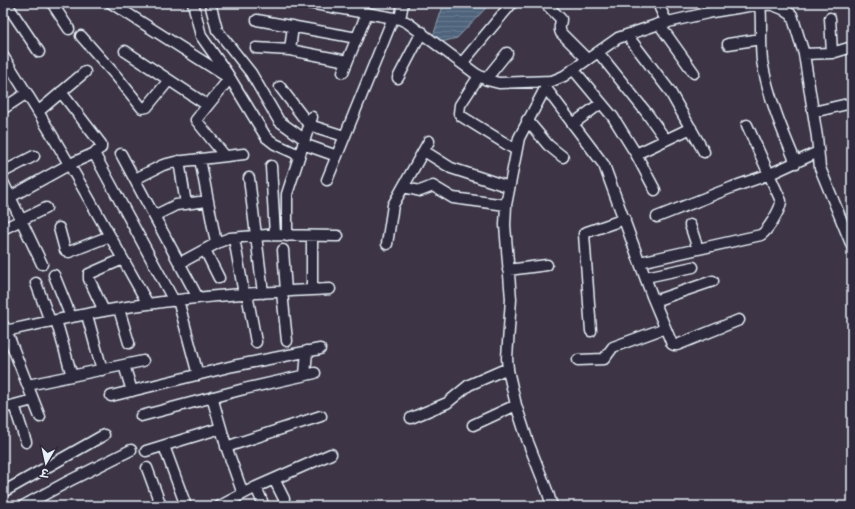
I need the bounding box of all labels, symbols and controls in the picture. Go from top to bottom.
north arrow [26,443,66,483]
text: उ [38,465,50,481]

